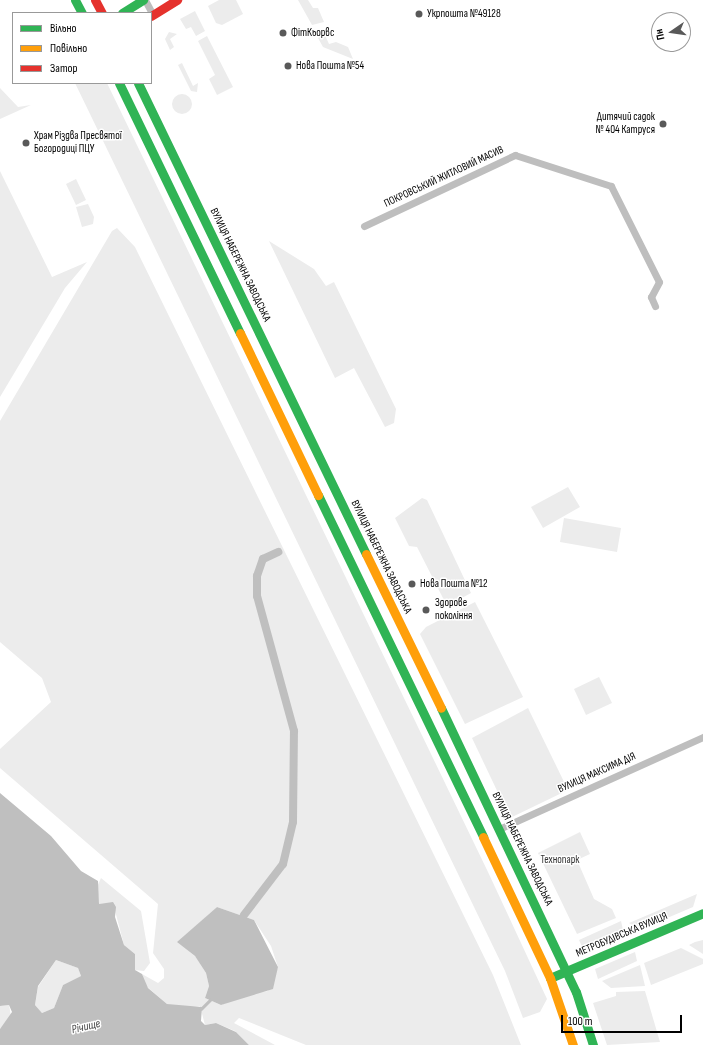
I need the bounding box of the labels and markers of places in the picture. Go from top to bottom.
place label: Укрпошта №49128 [427,7,501,21]
marker: Укрпошта №49128 [414,9,424,19]
place label: ФiтКьорвс [291,26,334,40]
marker: ФiтКьорвс [278,28,288,38]
place label: Нова Пошта №54 [296,59,364,73]
marker: Нова Пошта №54 [283,61,293,71]
place label: Дитячий садок № 404 Катруся [596,111,655,137]
marker: Дитячий садок № 404 Катруся [658,119,668,129]
place label: Храм Різдва Пресвятої Богородиці ПЦУ [34,130,122,156]
marker: Храм Різдва Пресвятої Богородиці ПЦУ [21,138,31,148]
place label: Нова Пошта №12 [420,577,488,591]
marker: Нова Пошта №12 [407,579,417,589]
place label: Здорове покоління [435,597,472,623]
marker: Здорове покоління [420,604,432,616]

